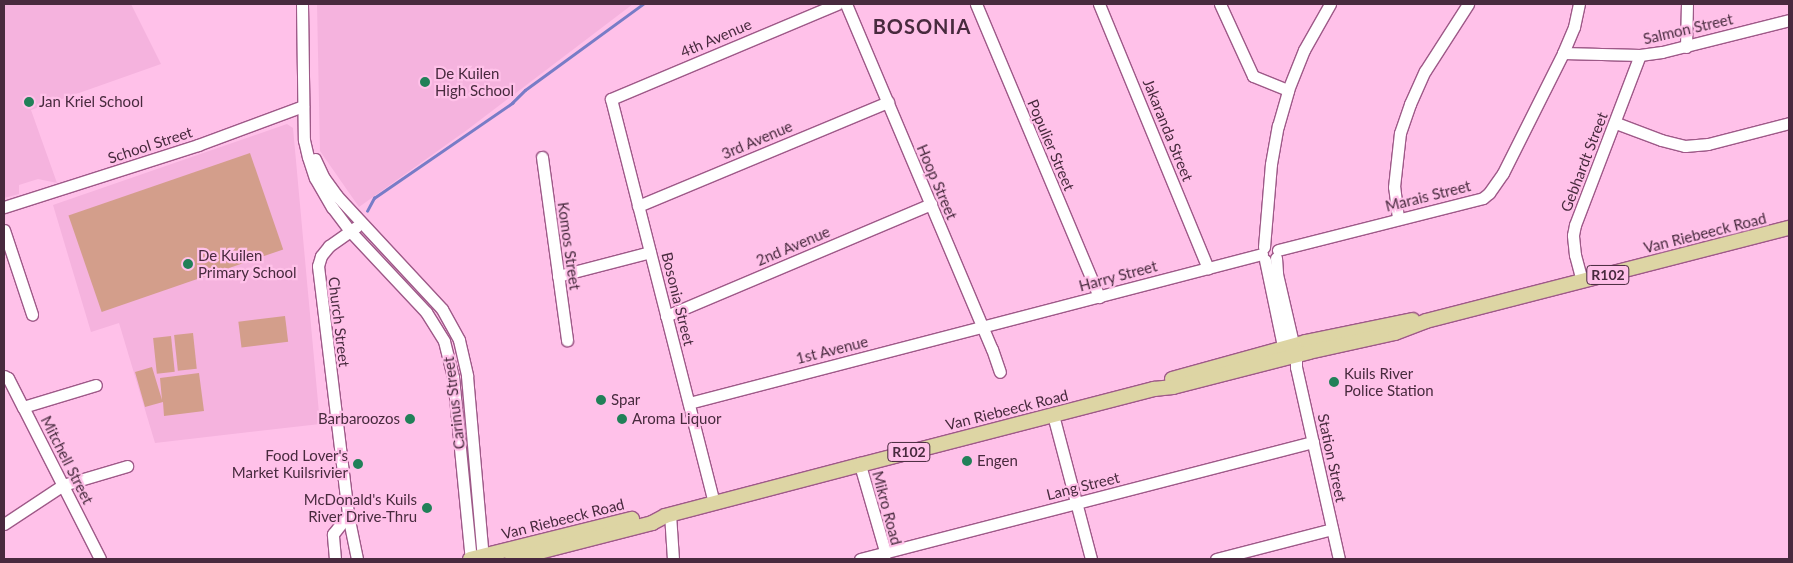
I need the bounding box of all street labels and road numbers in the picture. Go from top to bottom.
street label: Salmon Street [1641,10,1735,48]
street label: 4th Avenue [678,15,754,61]
street label: Jakaranda Street [1139,76,1197,184]
street label: Populier Street [1024,96,1078,194]
street label: Gebhardt Street [1557,110,1611,214]
street label: 3rd Avenue [719,117,795,163]
street label: School Street [106,123,194,167]
street label: Hoop Street [913,142,961,222]
street label: Marais Street [1383,177,1473,215]
street label: Komos Street [554,201,584,291]
street label: Van Riebeeck Road [1642,209,1768,257]
street label: 2nd Avenue [753,222,833,270]
street label: Bosonia Street [658,250,698,348]
street label: Harry Street [1077,257,1159,295]
road number: R102 [1586,264,1630,286]
street label: Church Street [325,276,353,368]
street label: 1st Avenue [794,332,870,368]
street label: Carinus Street [439,356,469,450]
street label: Van Riebeeck Road [944,386,1070,434]
street label: Station Street [1314,412,1350,504]
street label: Mitchell Street [37,413,97,507]
road number: R102 [886,441,932,464]
street label: Lang Street [1045,468,1121,504]
street label: Mikro Road [868,469,906,547]
street label: Van Riebeeck Road [500,495,626,543]

